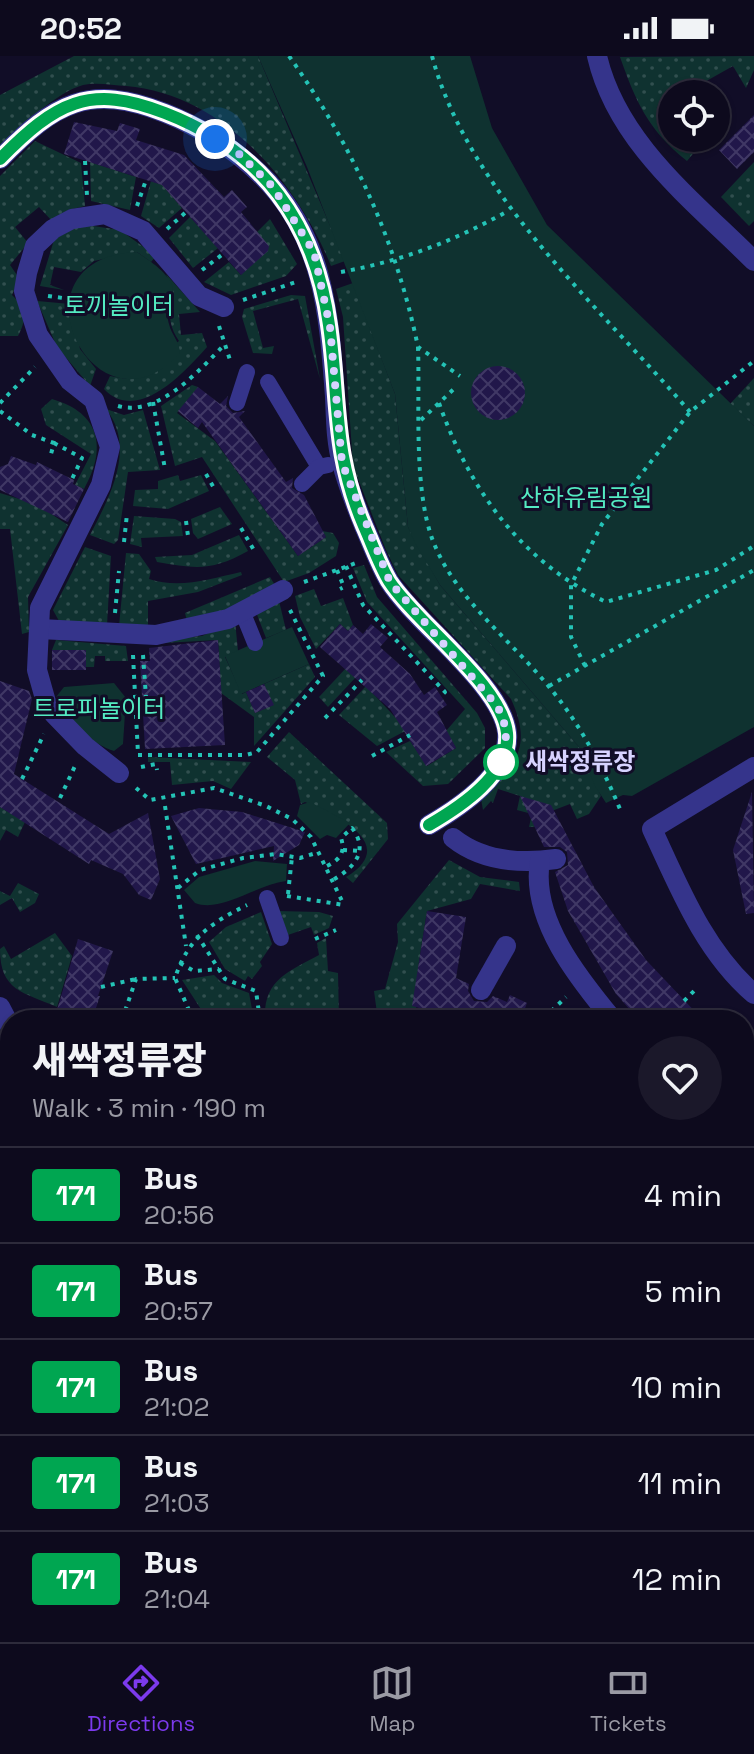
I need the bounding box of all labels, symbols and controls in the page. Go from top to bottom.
text: 20:52 [40,9,122,48]
map controls [658,80,730,152]
button: locate [658,80,730,152]
your location [195,119,235,159]
park label: 토끼놀이터 [64,290,174,321]
park label: 산하유림공원 [520,482,652,513]
park label: 트로피놀이터 [33,693,165,724]
marker: 새싹정류장 [484,745,518,779]
place label: 새싹정류장 [525,746,635,777]
button: heart [638,1036,722,1120]
text: 새싹정류장 [32,1037,207,1085]
text: Walk · 3 min · 190 m [32,1091,266,1125]
text: Bus [144,1159,198,1198]
text: 4 min [644,1176,722,1215]
text: 171 [56,1177,96,1213]
text: 20:56 [144,1198,214,1232]
text: Bus [144,1255,198,1294]
text: 5 min [645,1272,722,1311]
text: 171 [56,1273,96,1309]
text: 20:57 [144,1294,213,1328]
text: Bus [144,1351,198,1390]
text: 10 min [631,1368,722,1407]
text: 171 [56,1369,96,1405]
text: 21:02 [144,1390,209,1424]
text: Bus [144,1447,198,1486]
text: 11 min [638,1464,722,1503]
text: 171 [56,1465,96,1501]
text: 21:03 [144,1486,210,1520]
text: Bus [144,1543,198,1582]
text: 12 min [632,1560,722,1599]
text: 171 [56,1561,96,1597]
text: 21:04 [144,1582,210,1616]
tab: Directions [87,1661,195,1737]
tab: Map [370,1661,415,1737]
tab: Tickets [590,1661,667,1737]

